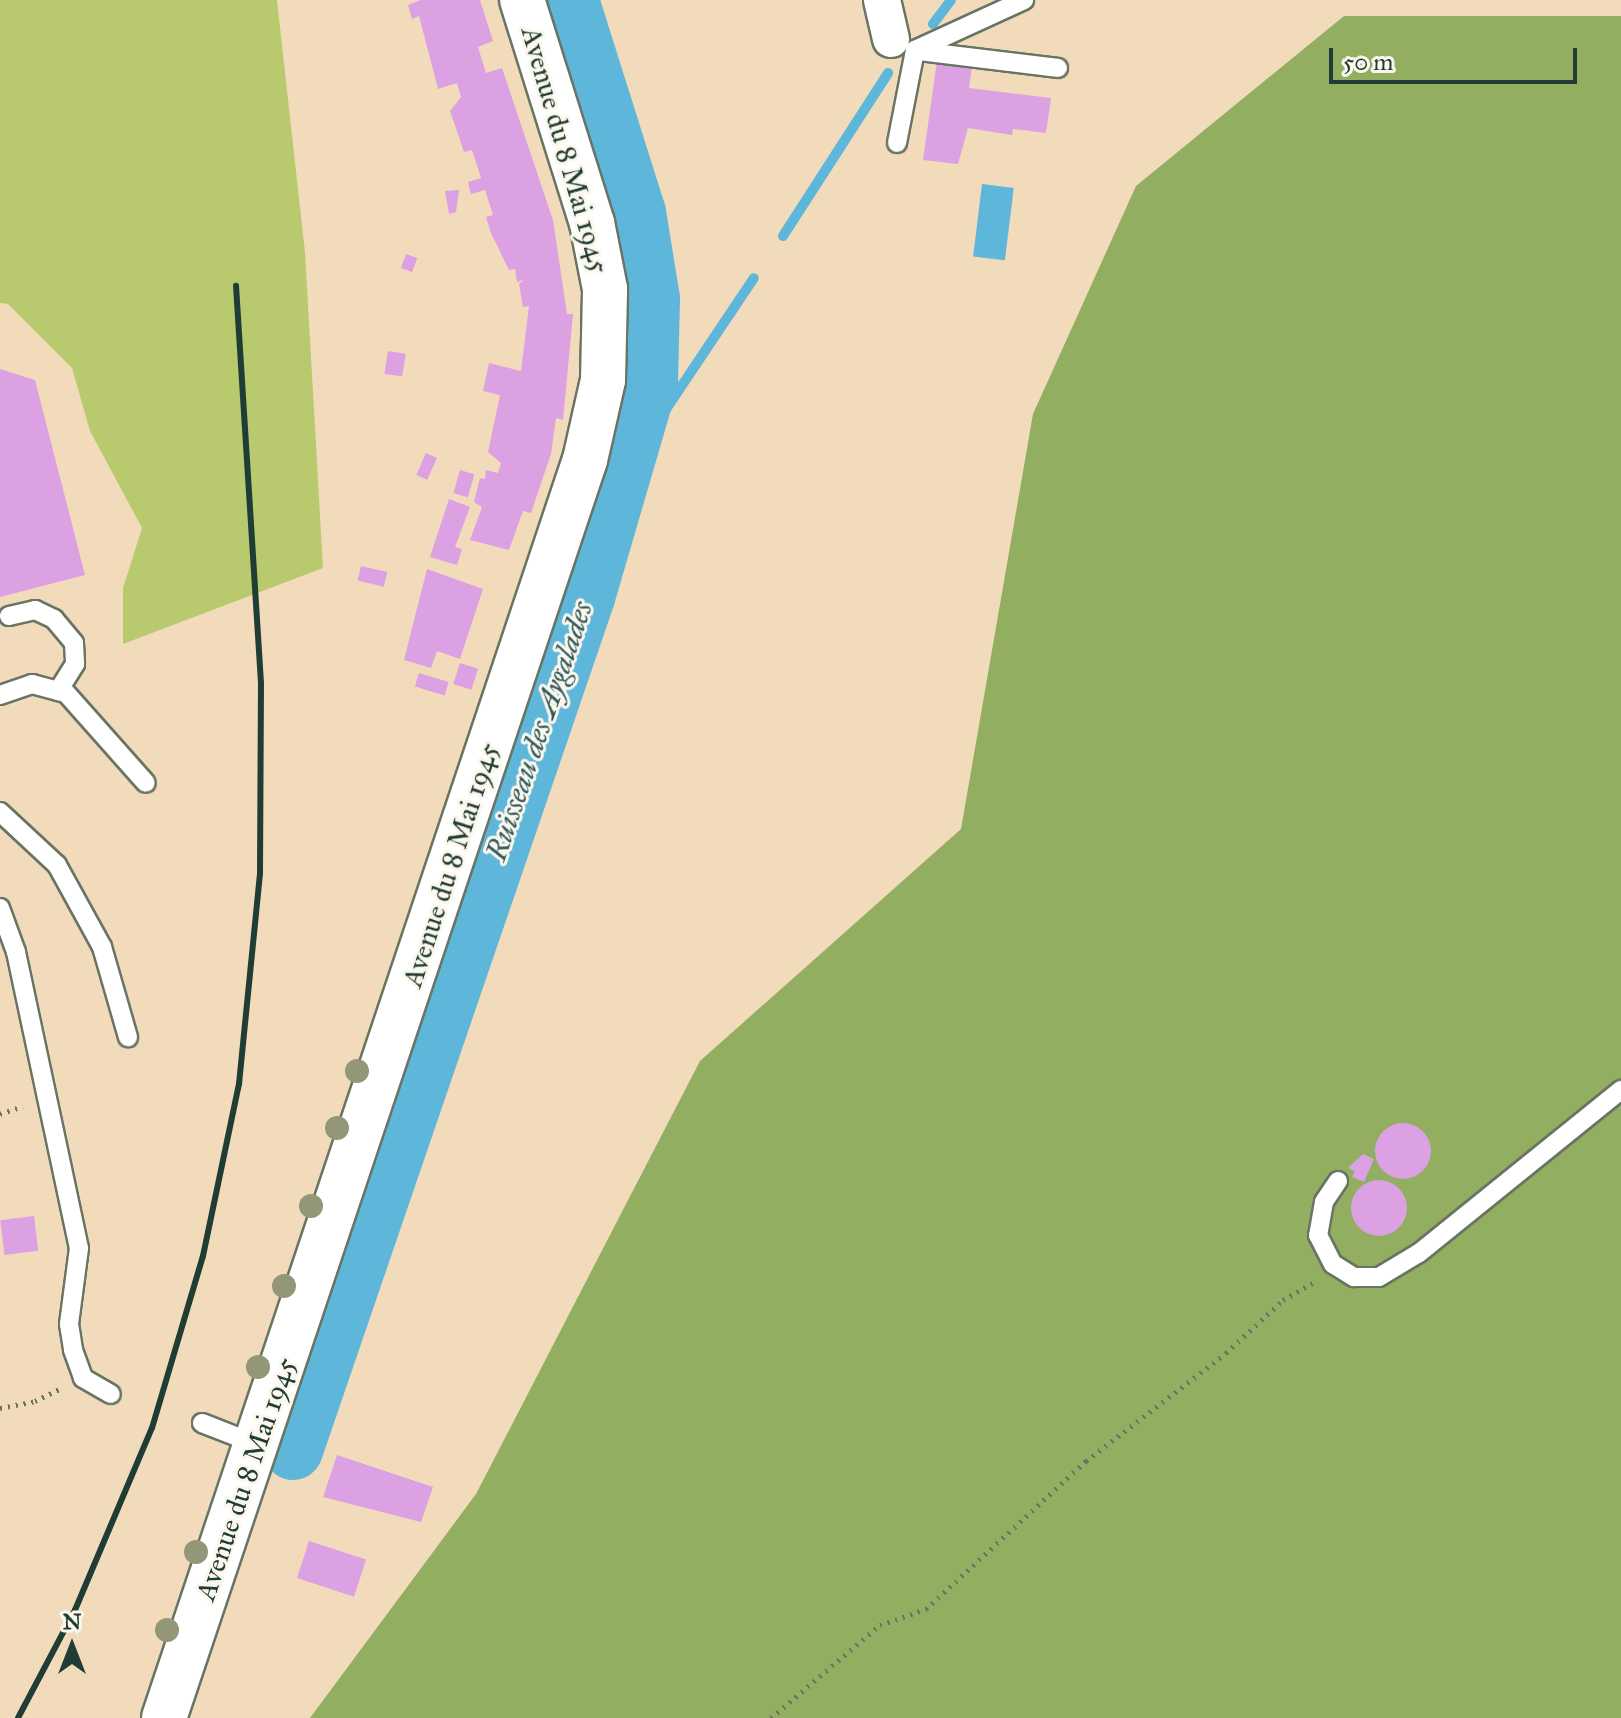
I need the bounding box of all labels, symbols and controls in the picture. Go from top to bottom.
street label: Avenue du 8 Mai 1945 [514,23,616,277]
scale bar [1333,32,1581,82]
text: 50 m [1343,47,1393,77]
water label: Ruisseau des Aygalades [478,597,600,865]
street label: Avenue du 8 Mai 1945 [396,739,506,991]
street label: Avenue du 8 Mai 1945 [189,1353,303,1605]
north arrow [32,1606,112,1686]
text: N [63,1608,81,1635]

